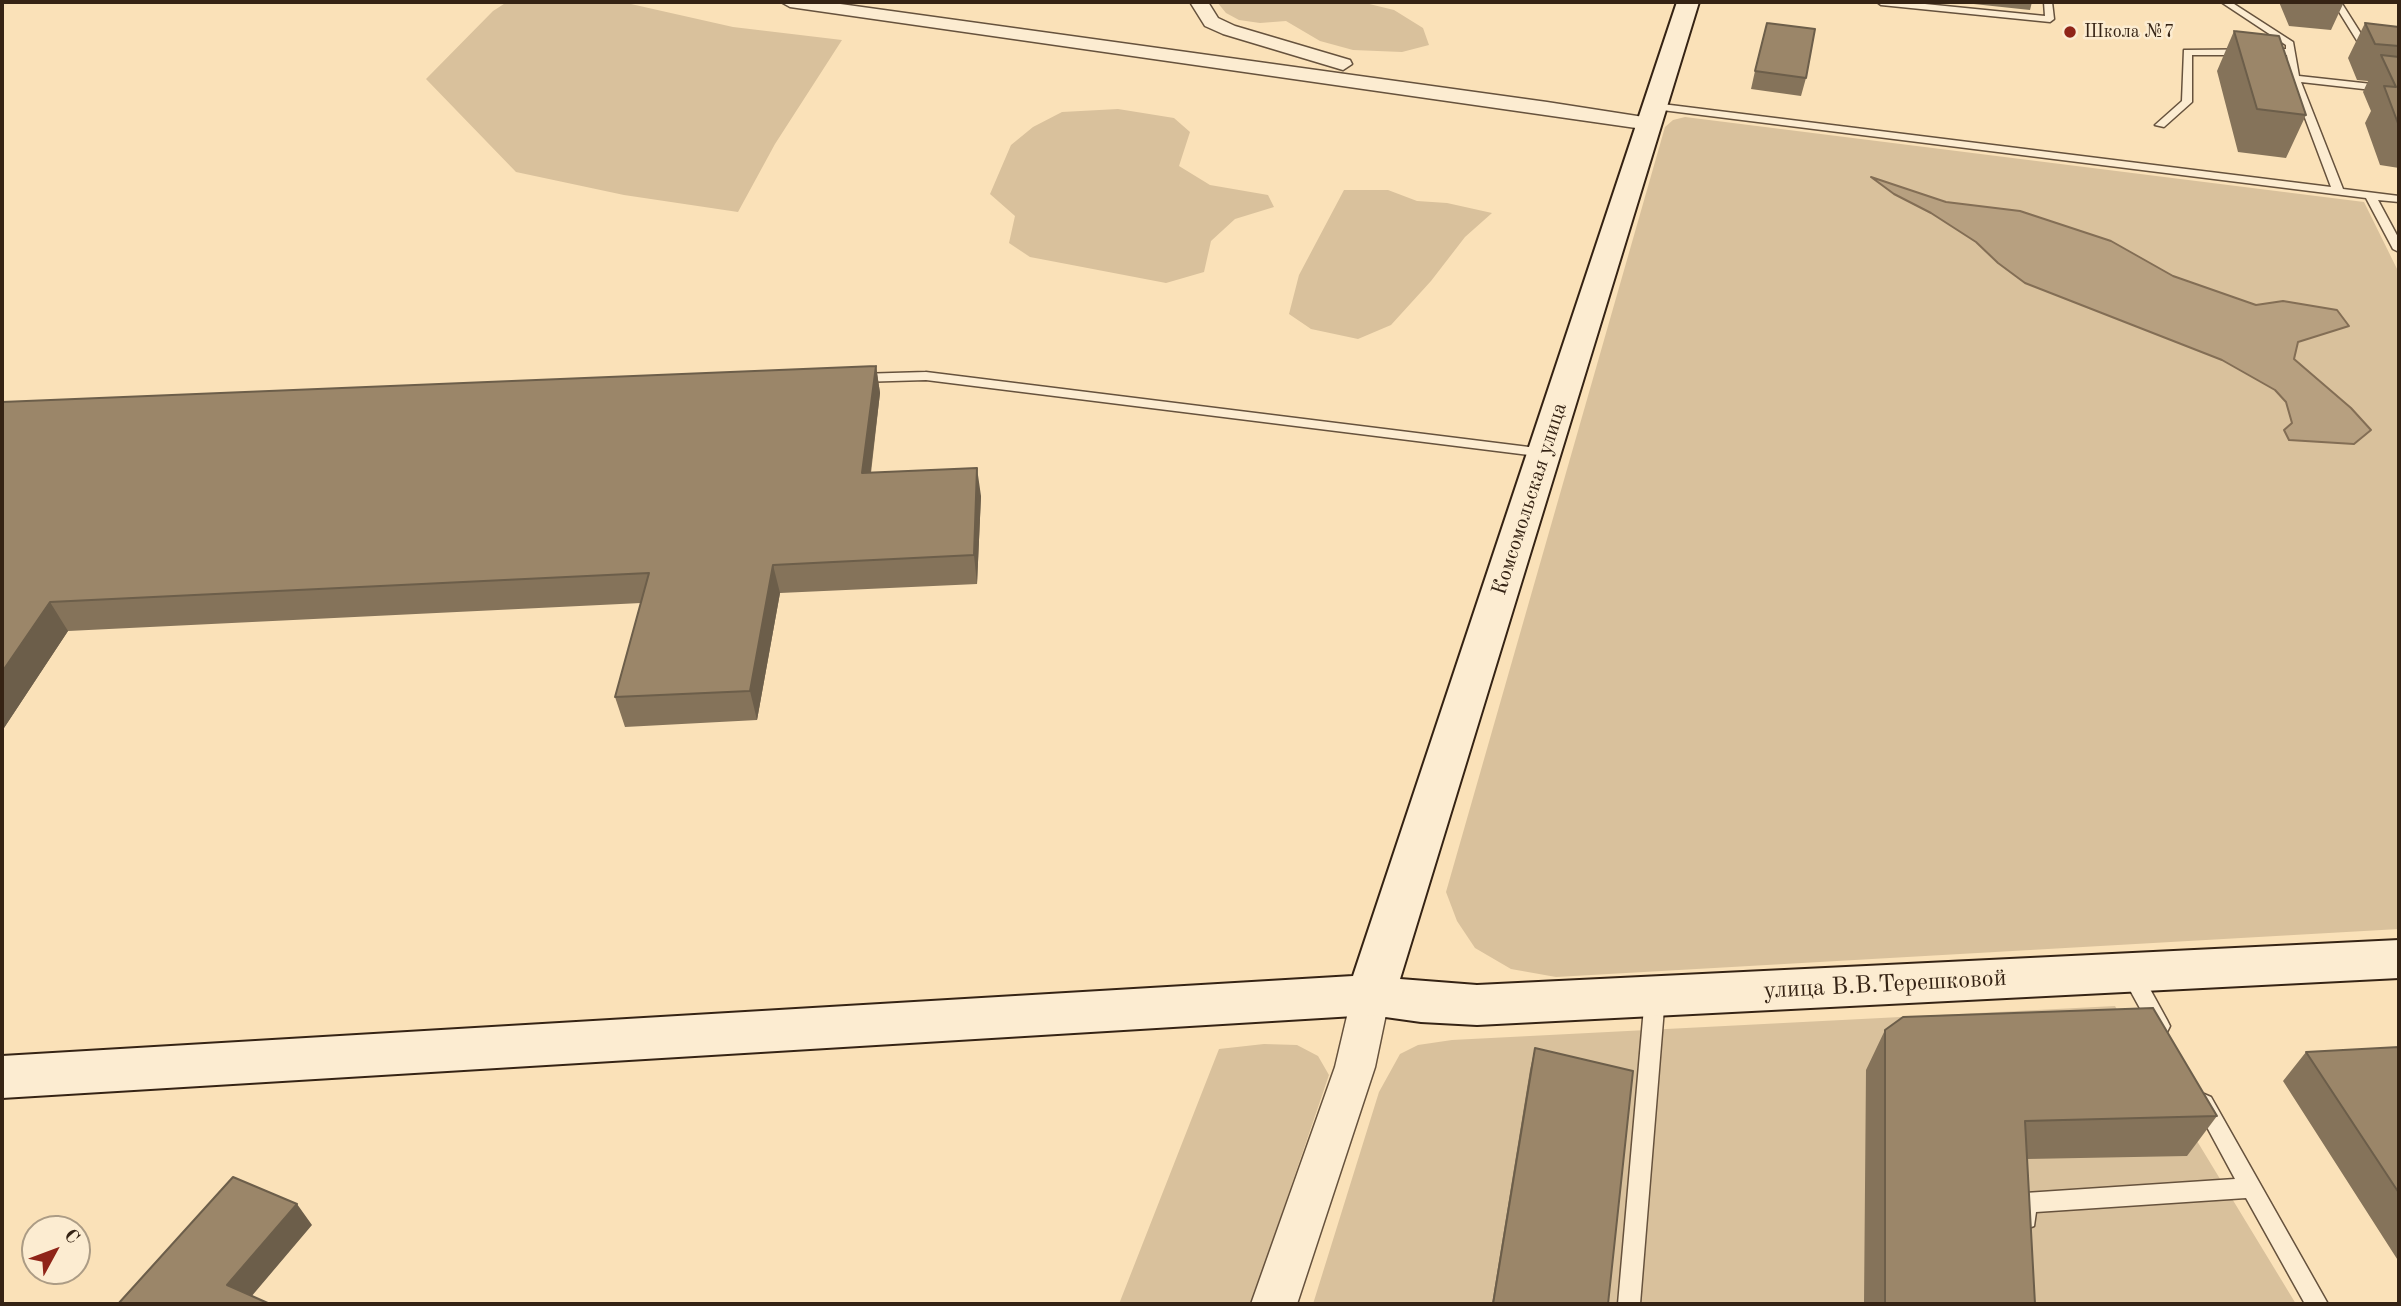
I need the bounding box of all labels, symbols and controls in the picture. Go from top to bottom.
place label: Школа №7 [2084,21,2174,43]
marker: Школа №7 [2062,24,2078,40]
street label: Комсомольская улица [1487,400,1573,598]
street label: улица В.В.Терешковой [1763,964,2007,1006]
north arrow [21,1215,91,1285]
text: С [59,1226,82,1248]

